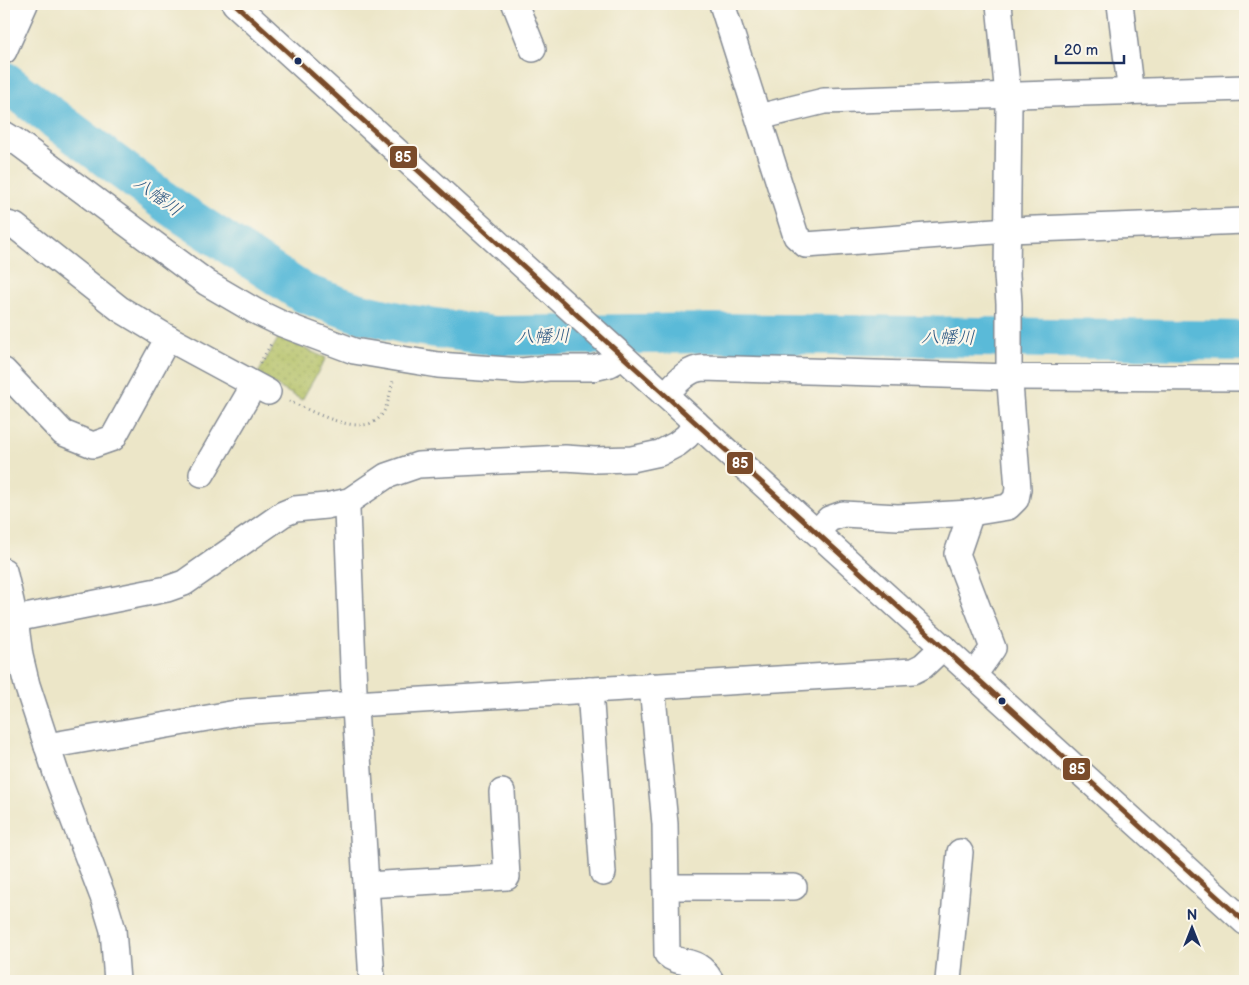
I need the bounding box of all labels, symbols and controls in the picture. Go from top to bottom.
scale bar [1056,32,1124,64]
text: 20 m [1064,41,1098,60]
unlabelled marker [293,56,303,66]
line badge: 85 [389,145,418,169]
text: 85 [395,149,411,166]
water label: 八幡川 [130,172,186,221]
water label: 八幡川 [516,326,570,347]
water label: 八幡川 [921,327,975,348]
line badge: 85 [726,451,754,475]
text: 85 [732,455,748,472]
unlabelled marker [997,696,1007,706]
line badge: 85 [1062,757,1091,781]
text: 85 [1069,761,1085,778]
north arrow [1166,902,1216,952]
text: N [1187,907,1197,924]

